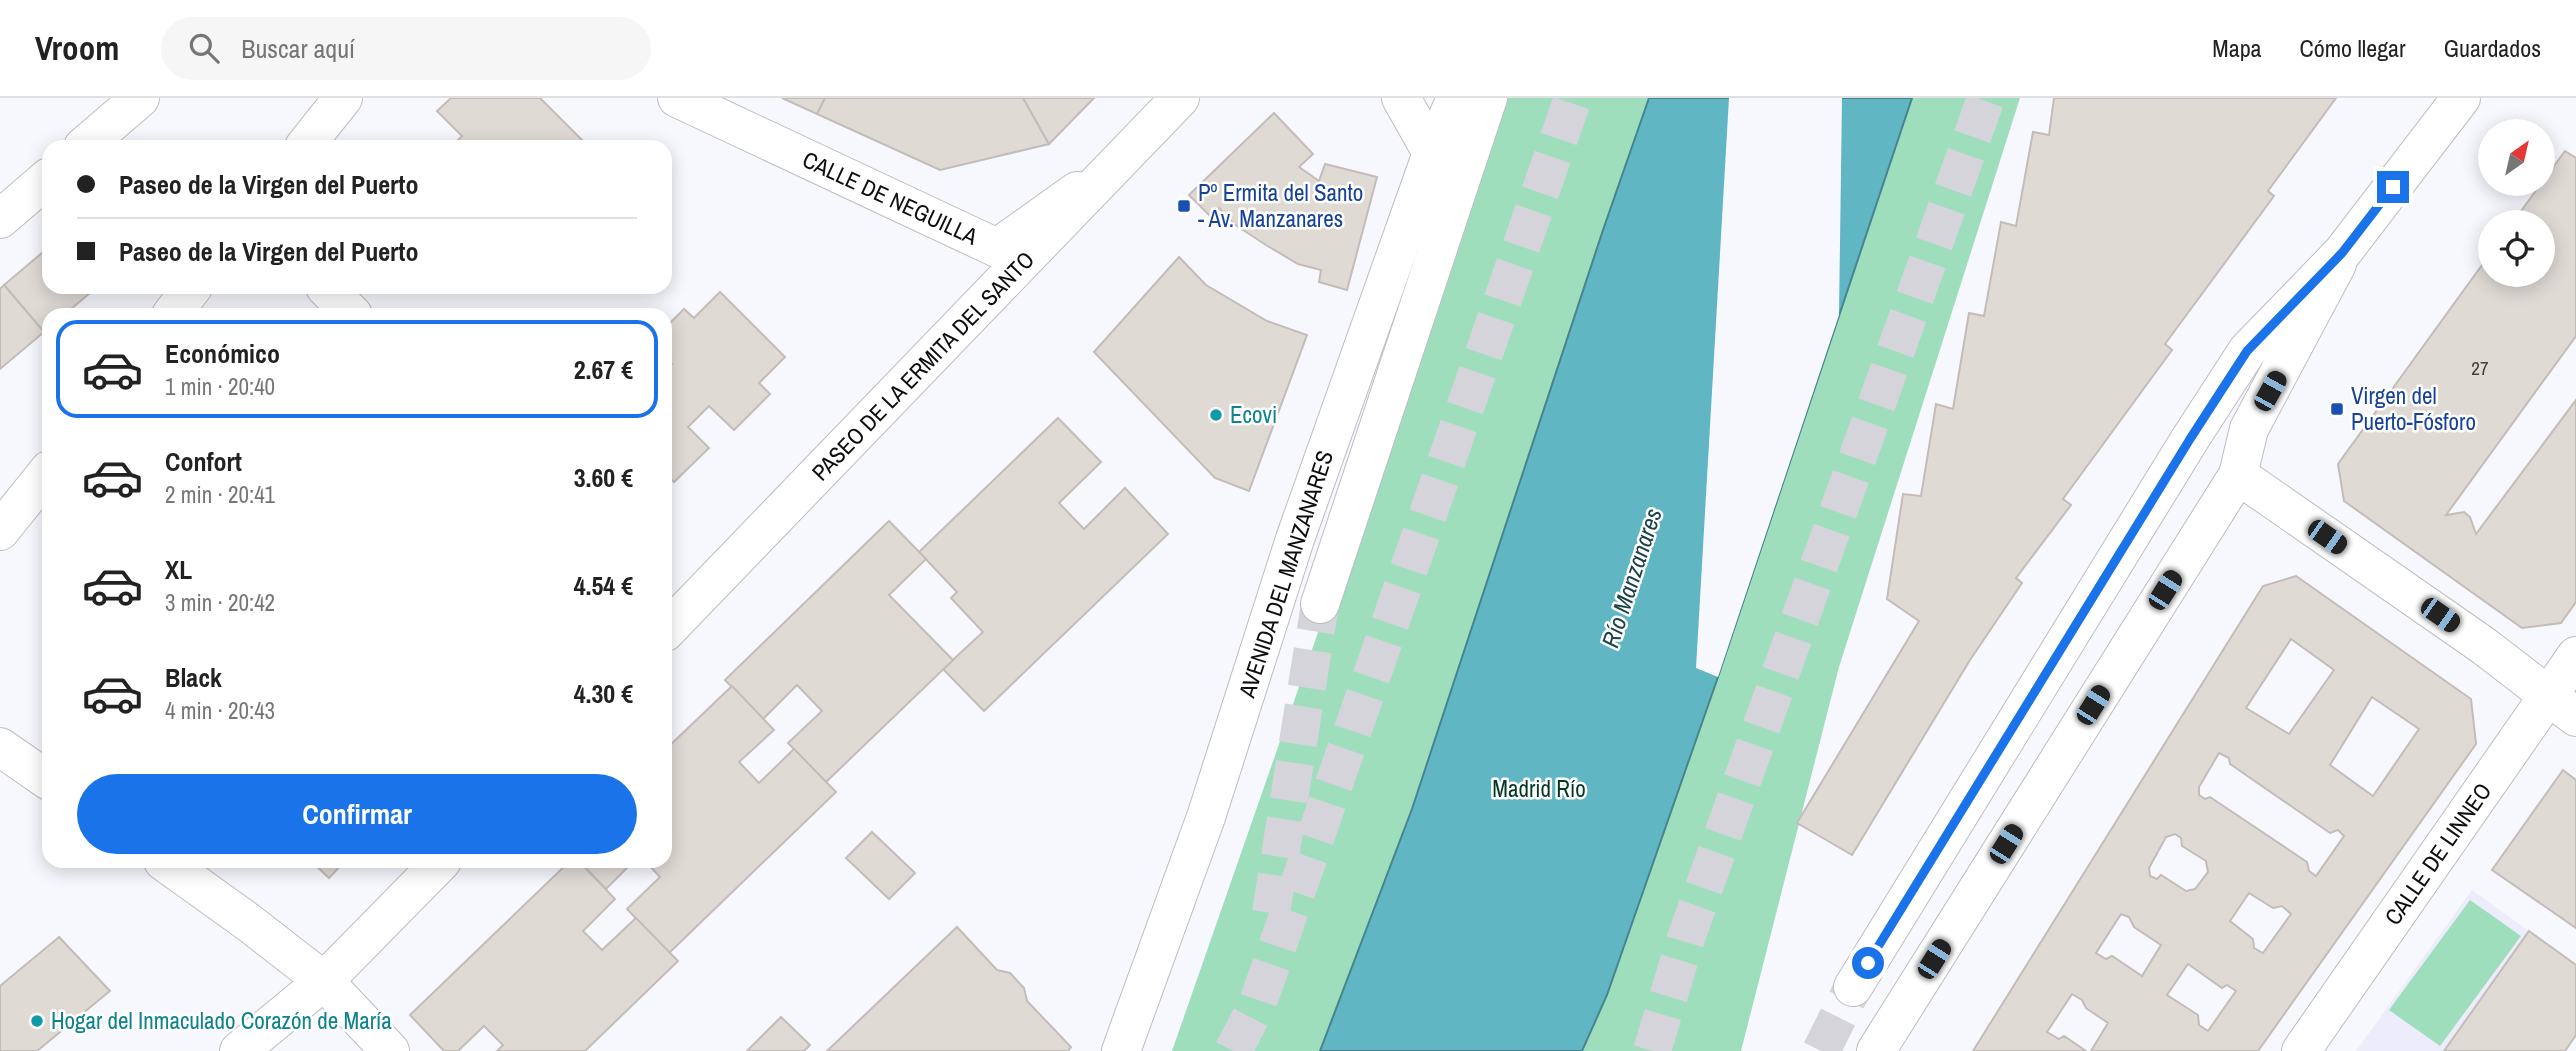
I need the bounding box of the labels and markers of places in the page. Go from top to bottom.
place label: Pº Ermita del Santo - Av. Manzanares [1198,177,1363,234]
marker: Pº Ermita del Santo - Av. Manzanares [1176,198,1192,214]
place label: Virgen del Puerto-Fósforo [2351,380,2476,437]
place label: Ecovi [1230,399,1277,430]
marker: Virgen del Puerto-Fósforo [2329,401,2345,417]
marker: Ecovi [1208,407,1224,423]
place label: Hogar del Inmaculado Corazón de María [51,1005,392,1036]
marker: Hogar del Inmaculado Corazón de María [29,1013,45,1029]

